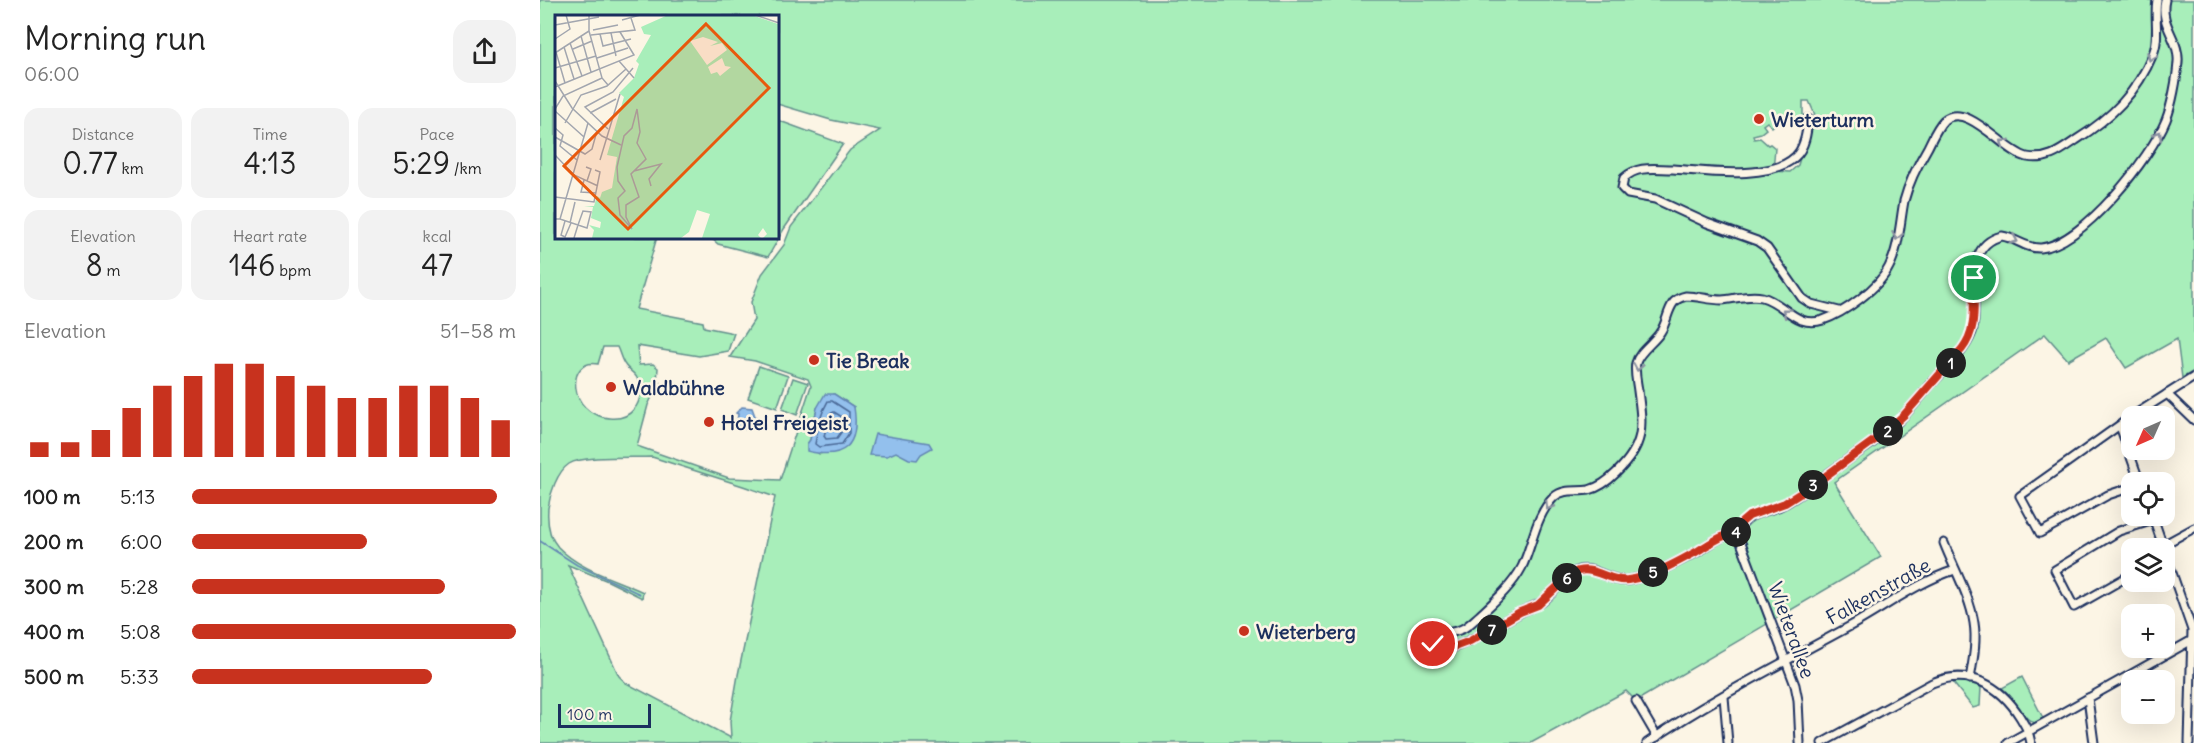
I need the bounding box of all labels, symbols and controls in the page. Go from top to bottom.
inset map [555,15,778,238]
text: Morning run [24,17,206,59]
button: share [453,20,516,83]
one-way arrow [2146,51,2158,62]
text: 06:00 [24,61,80,86]
place label: Wieterturm [1771,107,1874,132]
marker: Wieterturm [1752,112,1766,126]
text: Distance [72,124,134,144]
text: Time [253,124,287,144]
text: Pace [420,124,454,144]
one-way arrow [2150,131,2162,141]
one-way arrow [1999,140,2010,151]
text: 0.77 [62,144,118,182]
text: 4:13 [243,144,297,182]
text: 5:29 [392,144,450,182]
text: km [118,158,144,178]
text: /km [450,158,482,178]
text: Elevation [70,226,136,246]
text: Heart rate [233,226,307,246]
text: kcal [423,226,451,246]
one-way arrow [1891,231,1904,241]
one-way arrow [2008,233,2019,245]
text: 8 [85,246,103,284]
text: 146 [229,246,275,284]
text: 47 [421,246,453,284]
pin [1948,252,1999,303]
text: m [103,260,121,280]
text: bpm [275,260,311,280]
icon: arrive [1957,261,1990,294]
one-way arrow [1782,308,1793,319]
text: Elevation [24,318,106,343]
text: 51–58 m [440,318,516,343]
place label: Tie Break [826,348,910,373]
pin: 1 [1936,348,1966,378]
marker: Tie Break [807,353,821,367]
text: 1 [1948,353,1954,373]
one-way arrow [1632,362,1644,371]
place label: Waldbühne [623,375,725,400]
marker: Waldbühne [604,380,618,394]
north arrow [2121,406,2175,460]
map controls [2121,406,2175,724]
place label: Hotel Freigeist [721,410,849,435]
marker: Hotel Freigeist [702,415,716,429]
pin: 2 [1873,416,1903,446]
text: 2 [1884,421,1892,441]
pin: 3 [1798,470,1828,500]
button: locate [2121,472,2175,526]
text: 3 [1808,475,1818,495]
text: 100 m [24,484,81,509]
text: 5:13 [120,484,155,509]
one-way arrow [1544,500,1556,510]
pin: 4 [1721,517,1751,547]
text: 4 [1731,522,1741,542]
text: 200 m [24,529,84,554]
text: 6:00 [120,529,162,554]
button: layers [2121,538,2175,592]
street label: Falkenstraße [1821,552,1935,630]
pin: 5 [1638,557,1668,587]
text: 5 [1648,562,1658,582]
pin: 6 [1552,563,1582,593]
text: 6 [1562,568,1572,588]
text: 300 m [24,574,84,599]
text: 5:28 [120,574,159,599]
street label: Wieterallee [1763,578,1821,682]
button: + [2121,604,2175,658]
pin: 7 [1477,615,1507,645]
pin [1407,618,1458,669]
text: 400 m [24,619,84,644]
text: 5:08 [120,619,161,644]
place label: Wieterberg [1256,619,1356,644]
text: 7 [1488,620,1496,640]
marker: Wieterberg [1237,624,1251,638]
icon: check [1416,627,1449,660]
text: 500 m [24,664,84,689]
text: 5:33 [120,664,159,689]
button: − [2121,670,2175,724]
scale bar [558,701,651,728]
text: 100 m [567,704,612,724]

